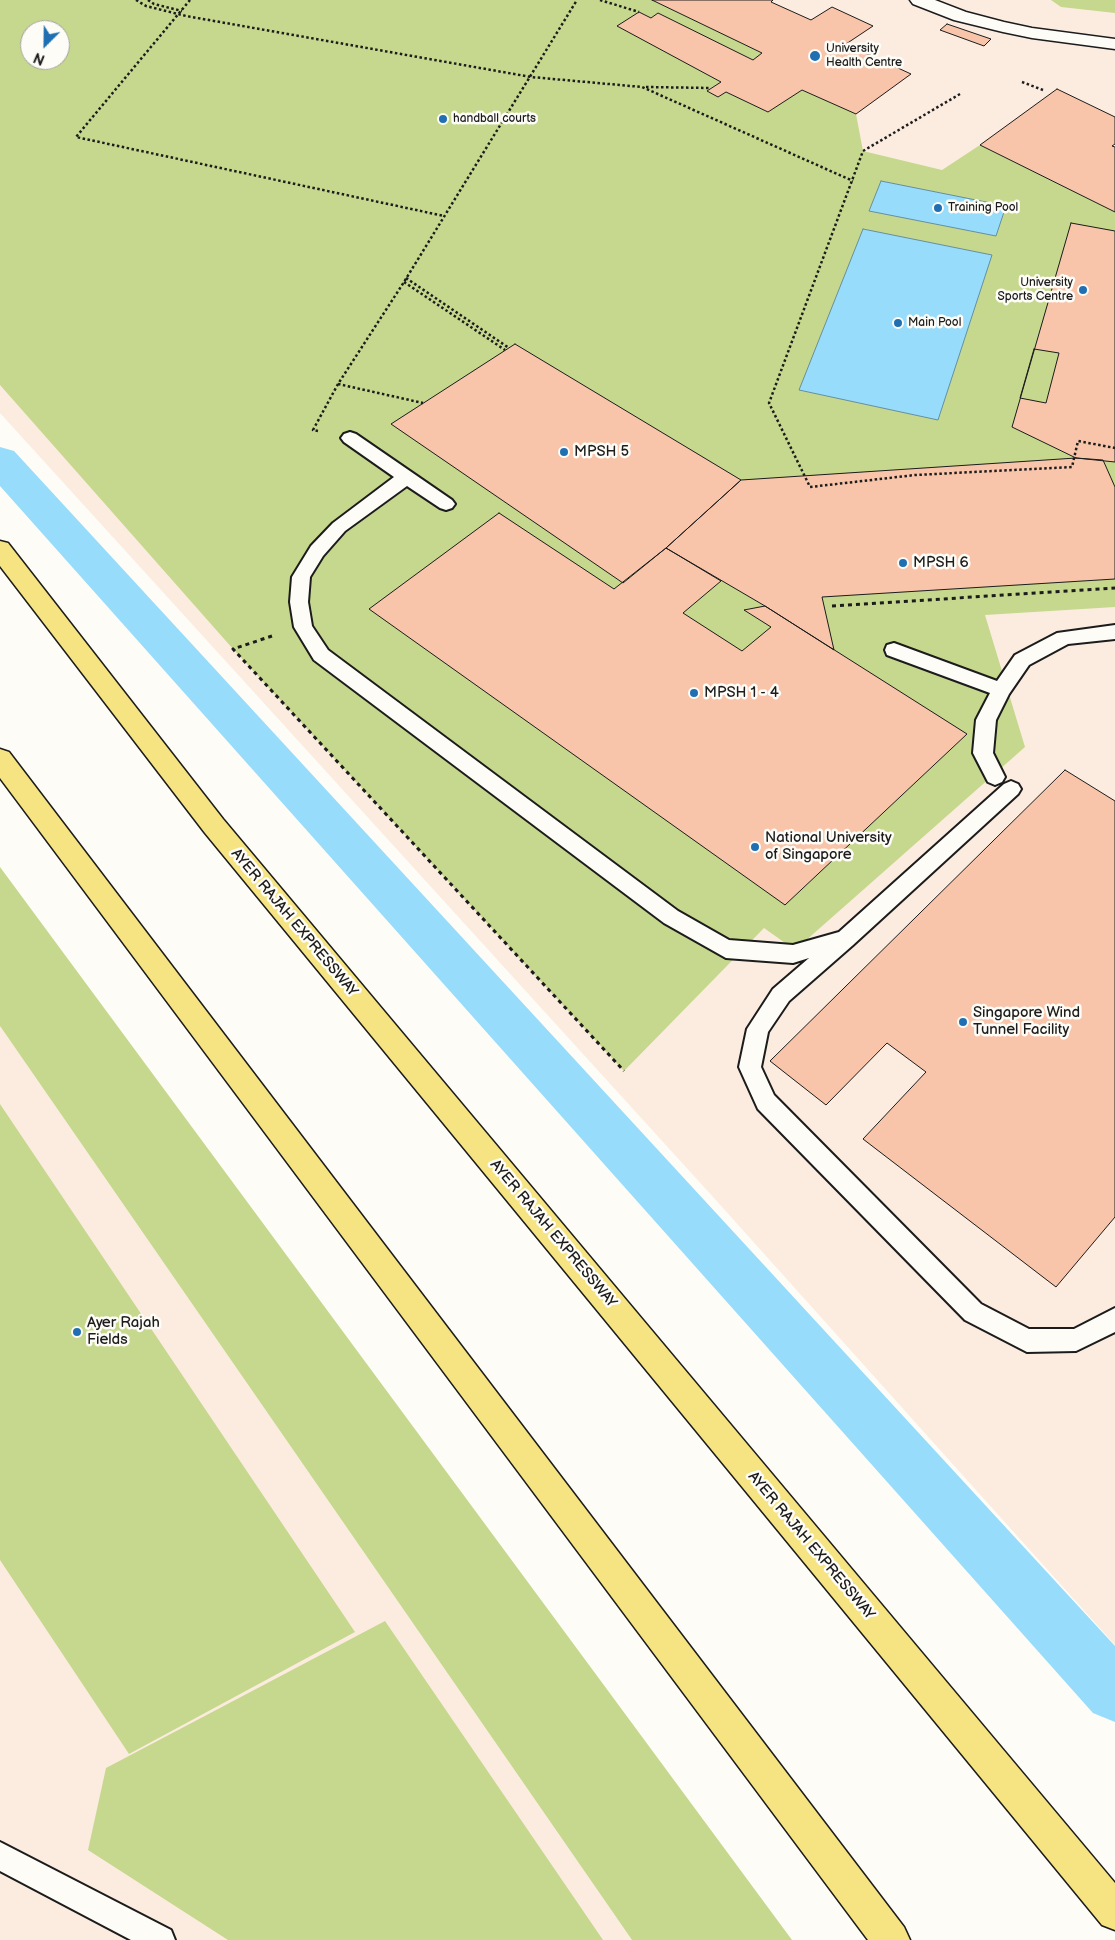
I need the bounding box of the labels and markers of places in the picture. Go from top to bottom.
place label: University Health Centre [826,42,902,70]
marker: University Health Centre [808,49,822,63]
place label: handball courts [453,112,536,126]
marker: handball courts [437,113,449,125]
place label: Training Pool [948,201,1018,215]
marker: Training Pool [932,202,944,214]
place label: University Sports Centre [997,276,1073,304]
marker: University Sports Centre [1077,284,1089,296]
place label: Main Pool [908,316,961,330]
marker: Main Pool [892,317,904,329]
place label: MPSH 5 [574,443,629,461]
marker: MPSH 5 [558,446,570,458]
place label: MPSH 6 [913,554,969,572]
marker: MPSH 6 [897,557,909,569]
place label: MPSH 1 - 4 [704,684,779,702]
marker: MPSH 1 - 4 [688,687,700,699]
place label: National University of Singapore [765,829,892,864]
marker: National University of Singapore [749,841,761,853]
place label: Singapore Wind Tunnel Facility [973,1004,1080,1039]
marker: Singapore Wind Tunnel Facility [957,1016,969,1028]
place label: Ayer Rajah Fields [87,1314,160,1349]
marker: Ayer Rajah Fields [71,1326,83,1338]

